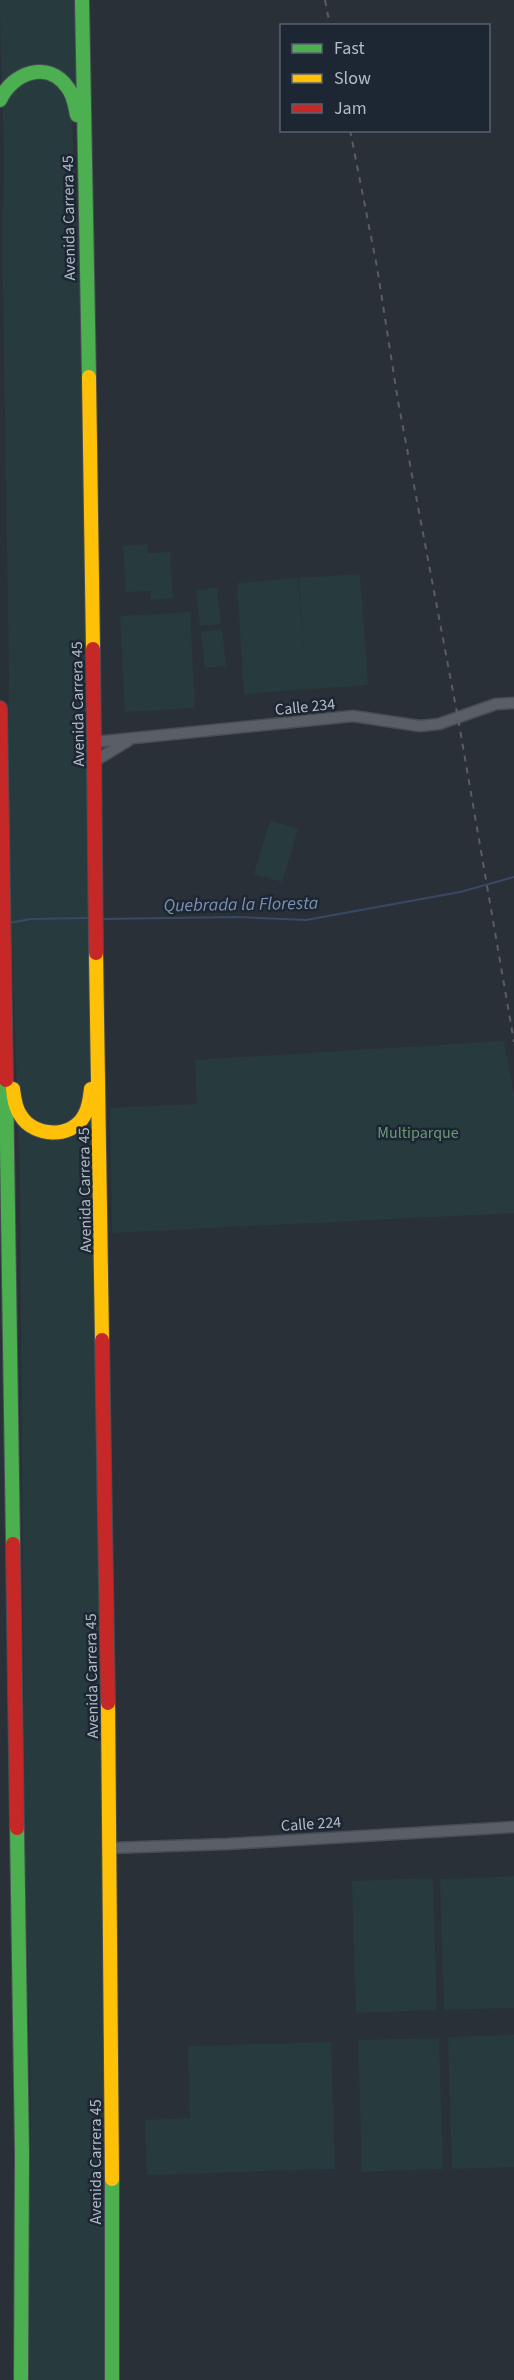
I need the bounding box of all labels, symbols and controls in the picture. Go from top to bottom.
legend [280,24,490,132]
text: Fast [334,36,365,61]
text: Slow [334,66,371,91]
text: Jam [334,96,367,121]
street label: Avenida Carrera 45 [57,155,81,281]
street label: Avenida Carrera 45 [66,641,90,767]
street label: Calle 234 [274,693,336,721]
water label: Quebrada la Floresta [163,891,319,918]
park label: Multiparque [377,1122,459,1144]
street label: Avenida Carrera 45 [73,1127,97,1253]
street label: Avenida Carrera 45 [80,1613,104,1739]
street label: Calle 224 [280,1811,342,1837]
street label: Avenida Carrera 45 [85,2099,107,2225]

